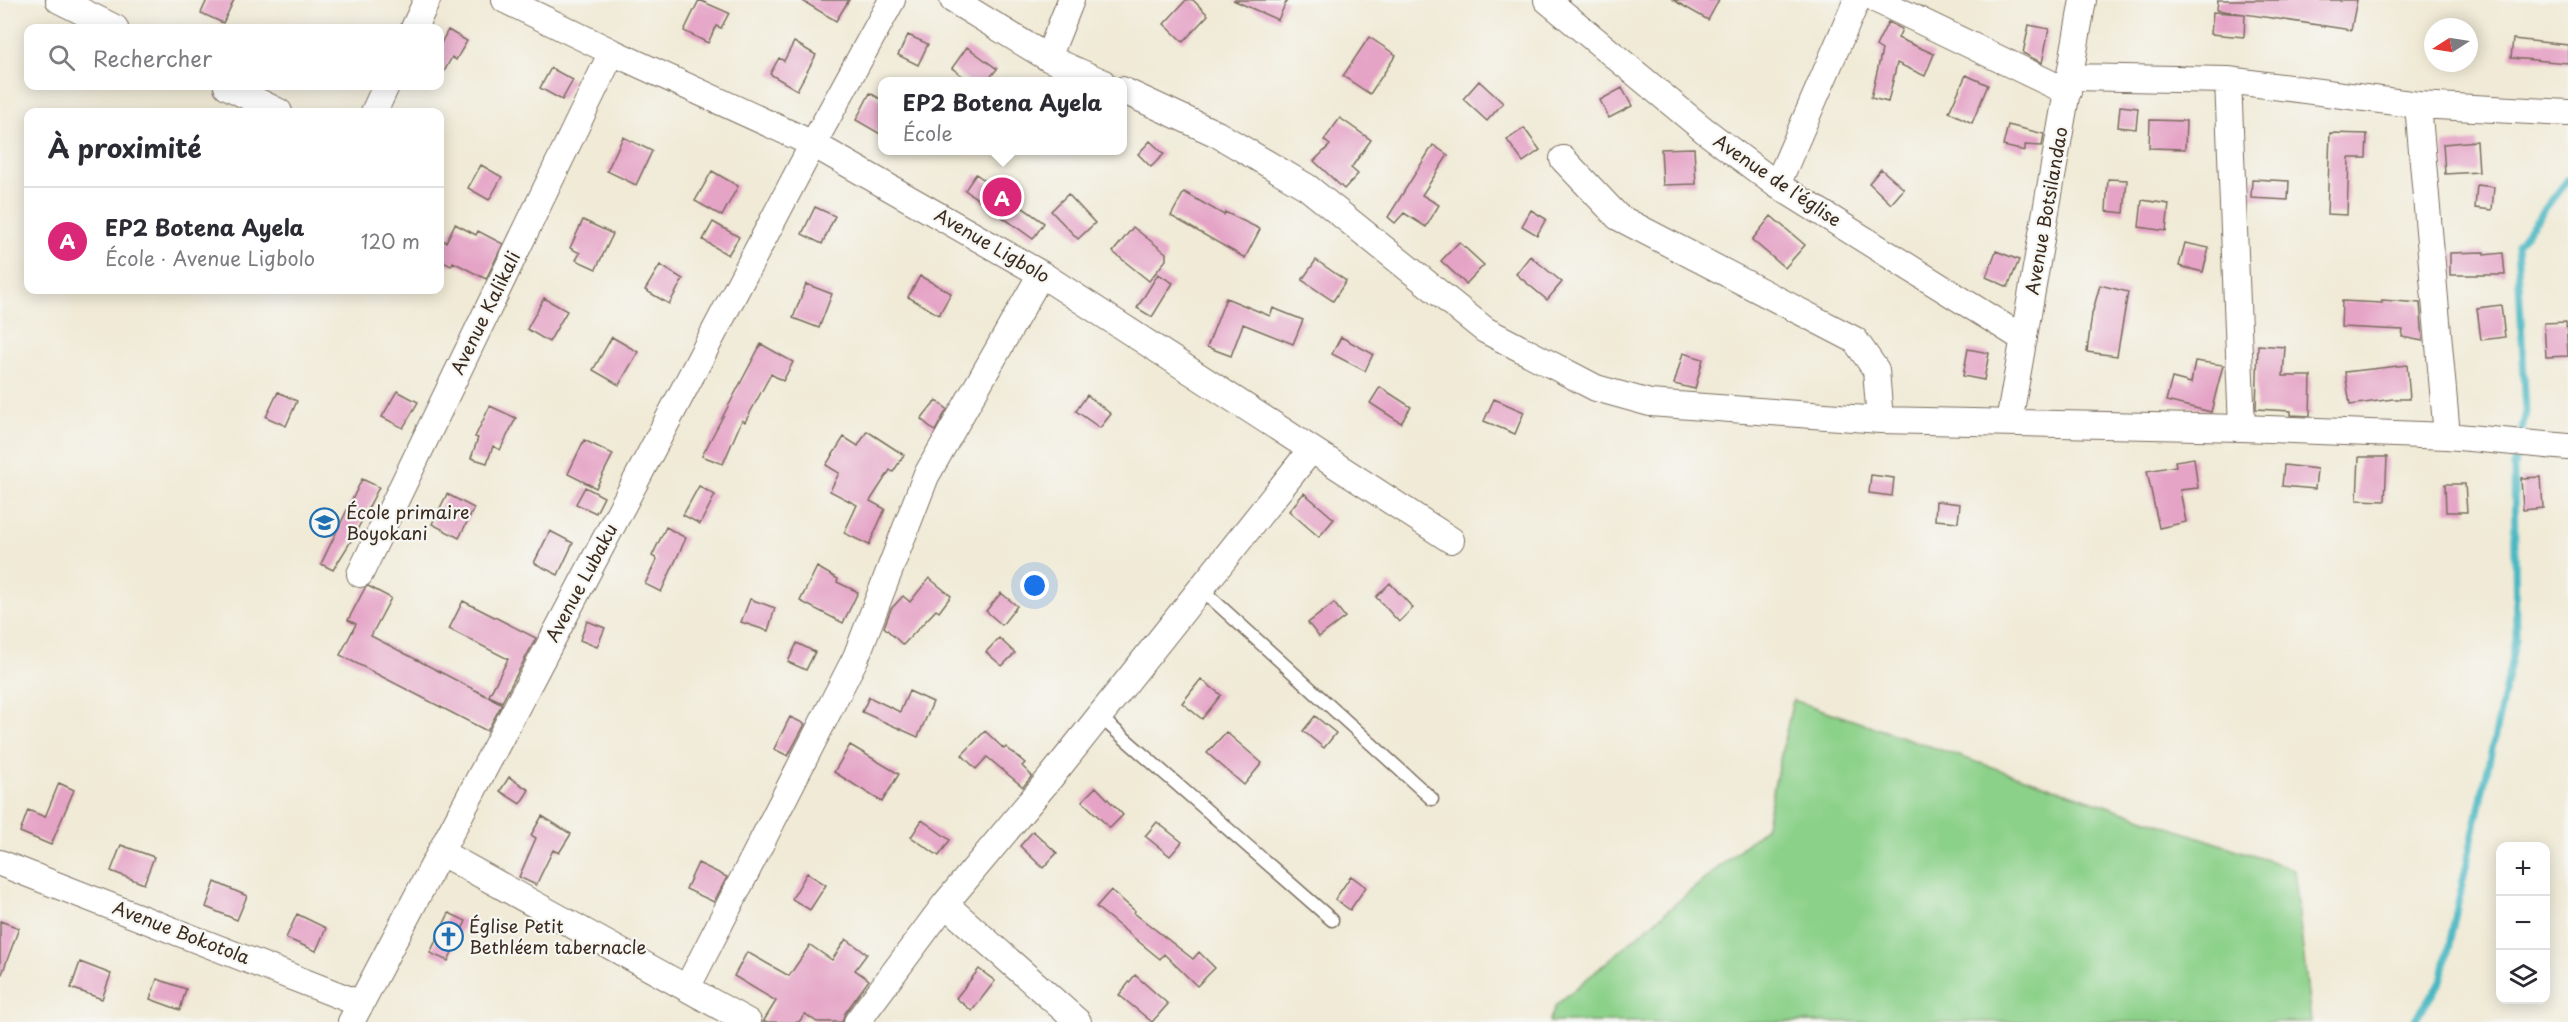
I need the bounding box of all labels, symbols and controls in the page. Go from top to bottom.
north arrow [2424,18,2478,72]
search box [24,24,444,90]
icon: search [45,41,78,74]
text: Rechercher [93,41,212,74]
popup [878,77,1127,155]
text: EP2 Botena Ayela [903,85,1102,118]
text: École [903,118,953,148]
street label: Avenue Botsilandao [2017,125,2074,297]
street label: Avenue de l'église [1709,127,1847,233]
text: À proximité [48,128,202,167]
pin: A [982,174,1022,220]
street label: Avenue Ligbolo [930,201,1055,289]
text: EP2 Botena Ayela [105,210,304,243]
text: A [60,226,75,256]
text: 120 m [361,226,420,256]
text: École · Avenue Ligbolo [105,243,315,273]
street label: Avenue Kalikali [443,246,526,379]
place label: École primaire Boyokani [346,498,470,546]
school or university icon: École primaire Boyokani [309,507,341,539]
street label: Avenue Lubaku [538,518,623,646]
your location [1020,571,1049,600]
map controls [2496,842,2550,1004]
button: + [2496,842,2550,896]
street label: Avenue Bokotola [109,893,255,970]
button: − [2496,896,2550,950]
place label: Église Petit Bethléem tabernacle [469,912,647,960]
church icon: Église Petit Bethléem tabernacle [432,921,464,953]
button: layers [2496,950,2550,1004]

